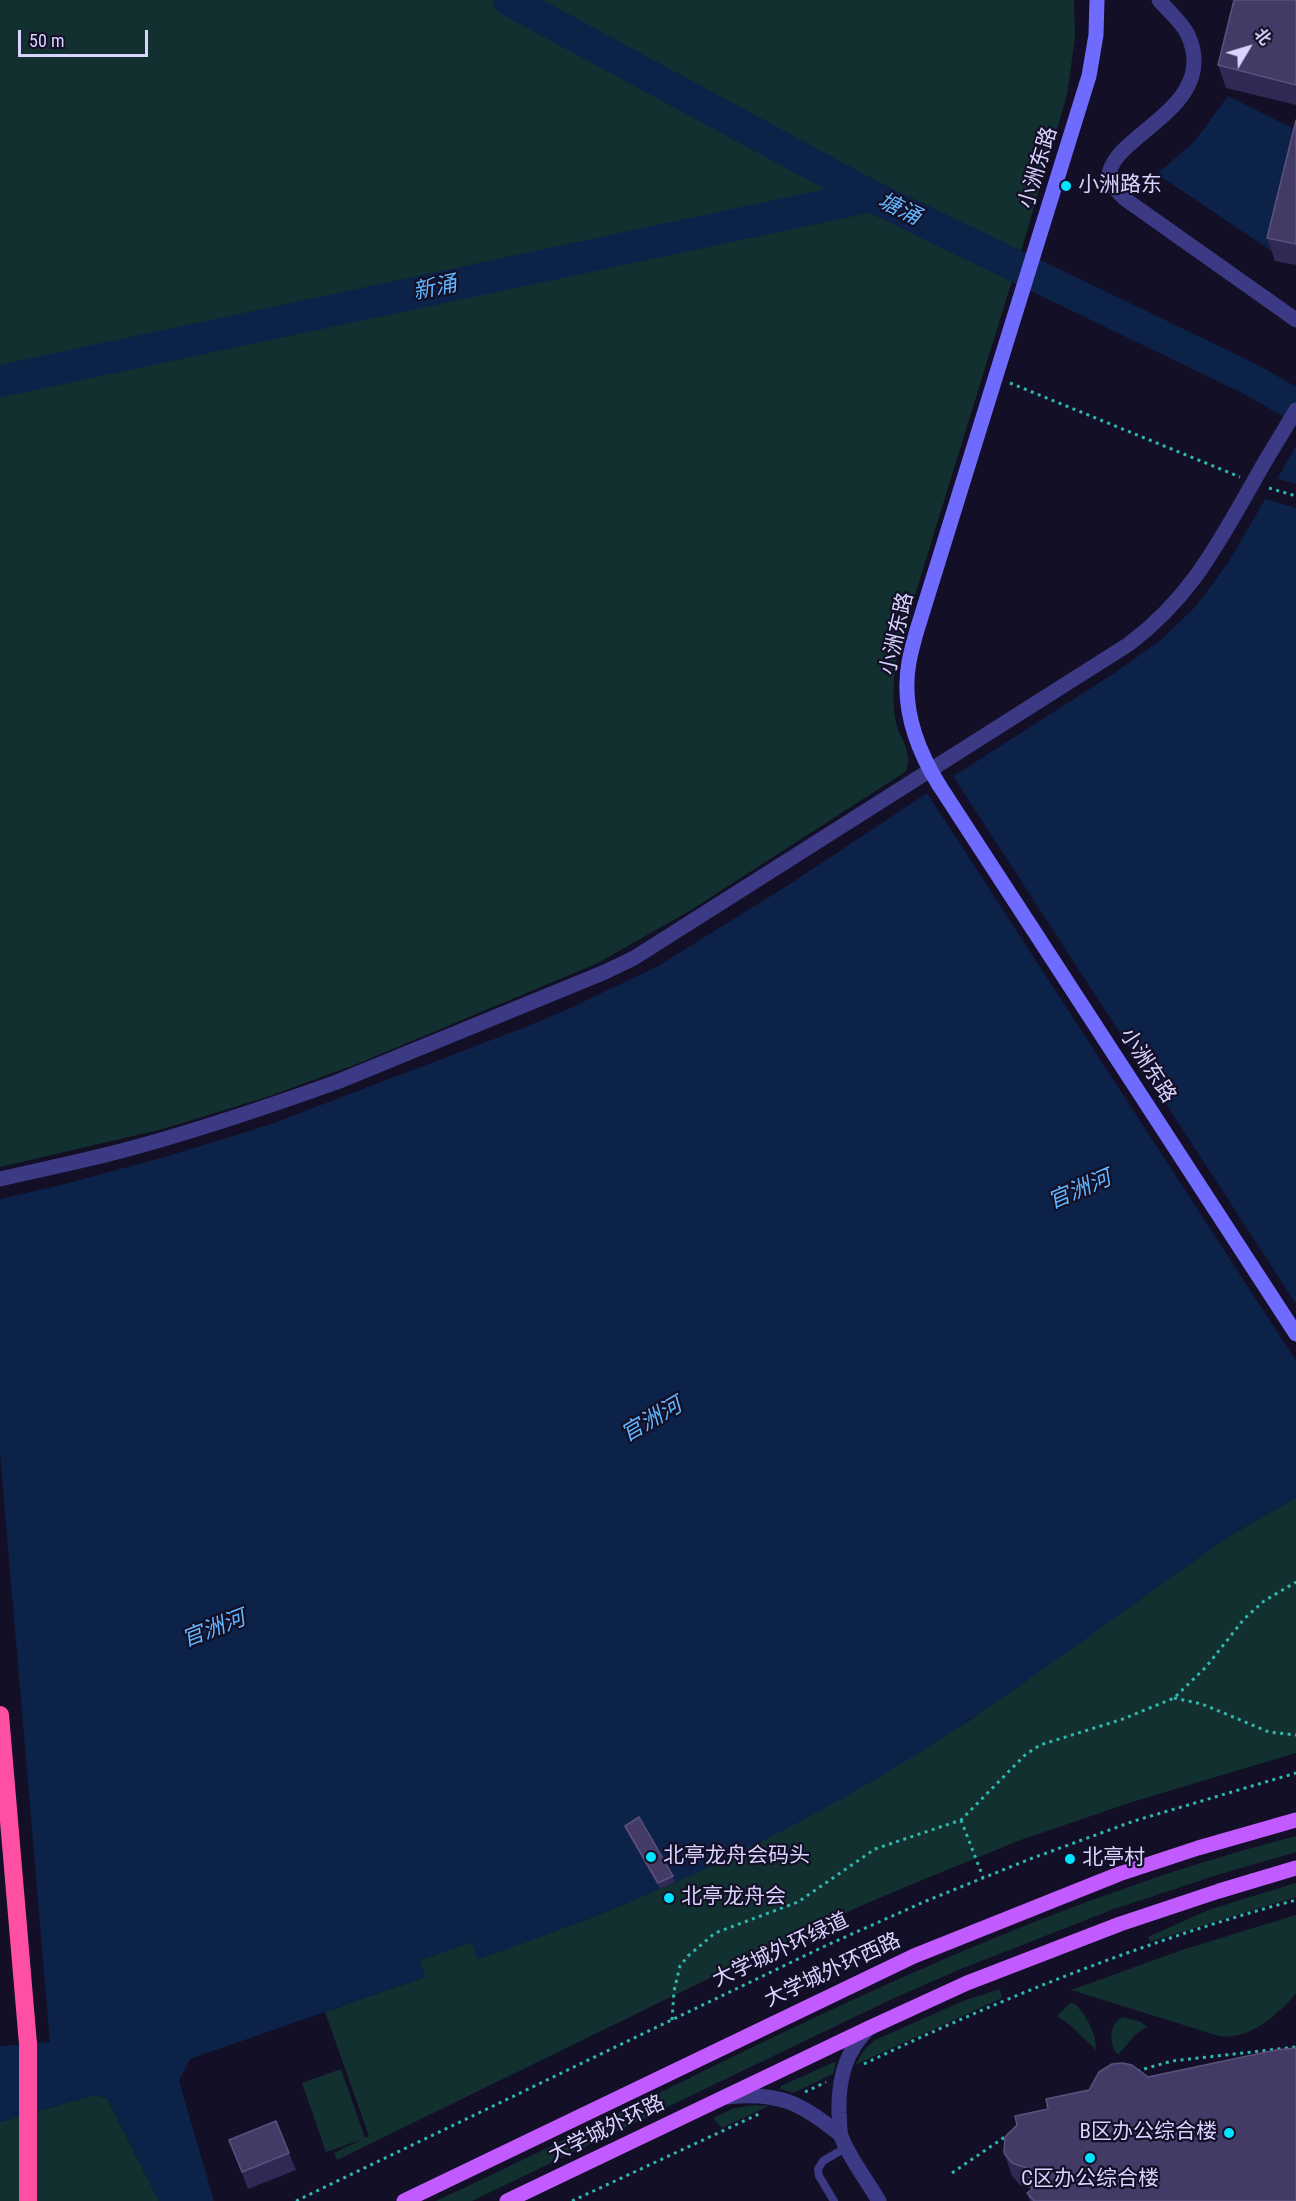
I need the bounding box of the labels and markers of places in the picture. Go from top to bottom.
place label: 小洲路东 [1078,173,1162,199]
marker: 小洲路东 [1059,179,1073,193]
place label: 北亭龙舟会码头 [663,1844,810,1870]
place label: 北亭村 [1082,1846,1145,1872]
marker: 北亭龙舟会码头 [644,1850,658,1864]
marker: 北亭村 [1063,1852,1077,1866]
place label: 北亭龙舟会 [681,1885,786,1911]
marker: 北亭龙舟会 [662,1891,676,1905]
place label: B区办公综合楼 [1080,2120,1217,2146]
marker: B区办公综合楼 [1222,2126,1236,2140]
marker: C区办公综合楼 [1083,2151,1097,2165]
place label: C区办公综合楼 [1021,2167,1159,2193]

